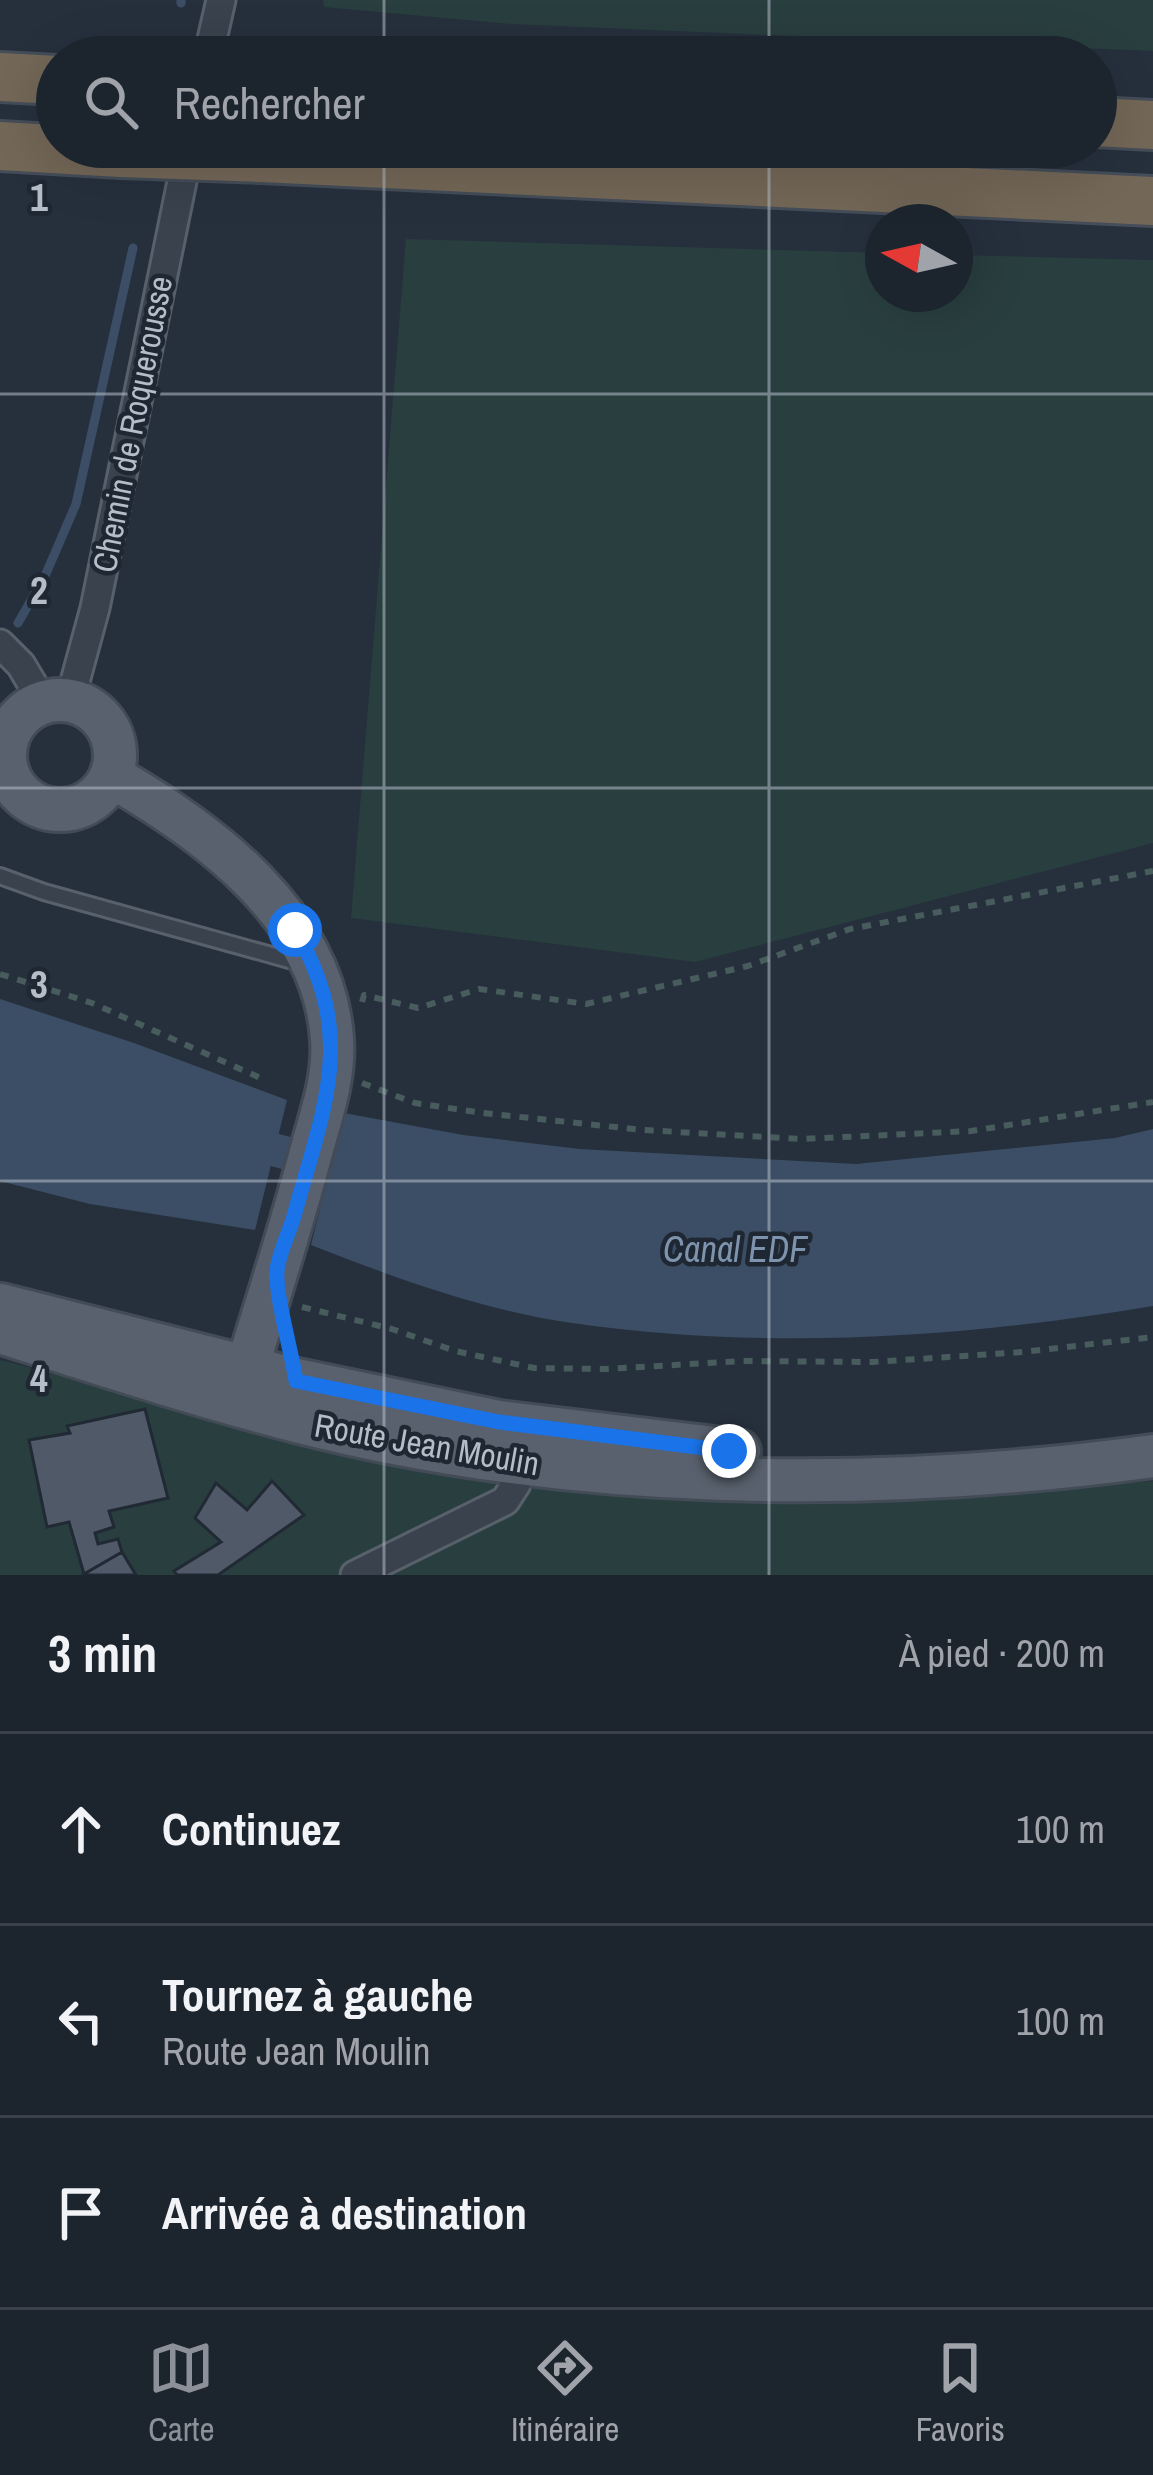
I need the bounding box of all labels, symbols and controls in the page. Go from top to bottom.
search box [36,36,1117,168]
icon: search [78,69,144,135]
text: Rechercher [174,72,365,133]
text: 1 [30,171,48,223]
north arrow [865,204,973,312]
street label: Chemin de Roquerousse [82,272,182,576]
text: 2 [30,564,48,616]
route start [268,903,322,957]
text: 3 [30,958,48,1010]
water label: Canal EDF [663,1225,808,1273]
text: 4 [30,1352,48,1404]
street label: Route Jean Moulin [311,1403,543,1485]
route end [702,1424,756,1478]
text: 3 min [48,1619,157,1688]
text: À pied · 200 m [899,1627,1105,1679]
icon: ahead [48,1796,114,1862]
text: Continuez [162,1798,340,1859]
text: 100 m [1016,1803,1105,1855]
text: Tournez à gauche [162,1964,473,2025]
icon: left [48,1988,114,2054]
text: 100 m [1016,1995,1105,2047]
text: Route Jean Moulin [162,2025,430,2077]
icon: arrive [48,2180,114,2246]
text: Arrivée à destination [162,2182,527,2243]
tab: Carte [148,2335,214,2451]
tab: Itinéraire [511,2335,619,2451]
tab: Favoris [916,2335,1005,2451]

